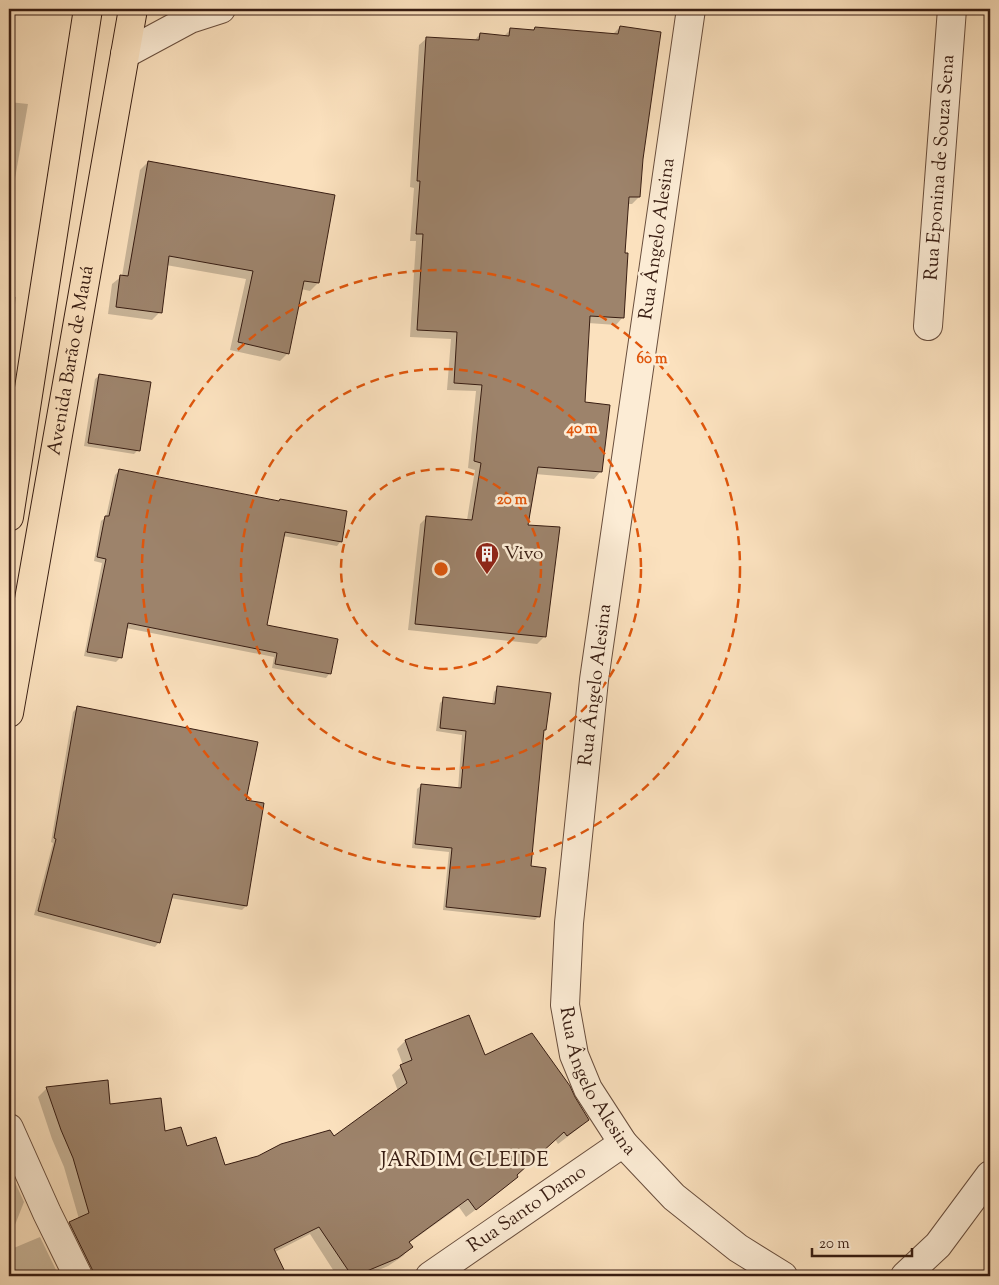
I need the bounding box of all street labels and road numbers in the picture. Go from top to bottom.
street label: Rua Eponina de Souza Sena [918,53,962,281]
street label: Rua Ângelo Alesina [633,156,683,322]
street label: Avenida Barão de Mauá [41,263,101,458]
street label: Rua Ângelo Alesina [573,602,619,768]
street label: Rua Ângelo Alesina [552,1005,642,1162]
street label: Rua Santo Damo [462,1159,592,1260]

